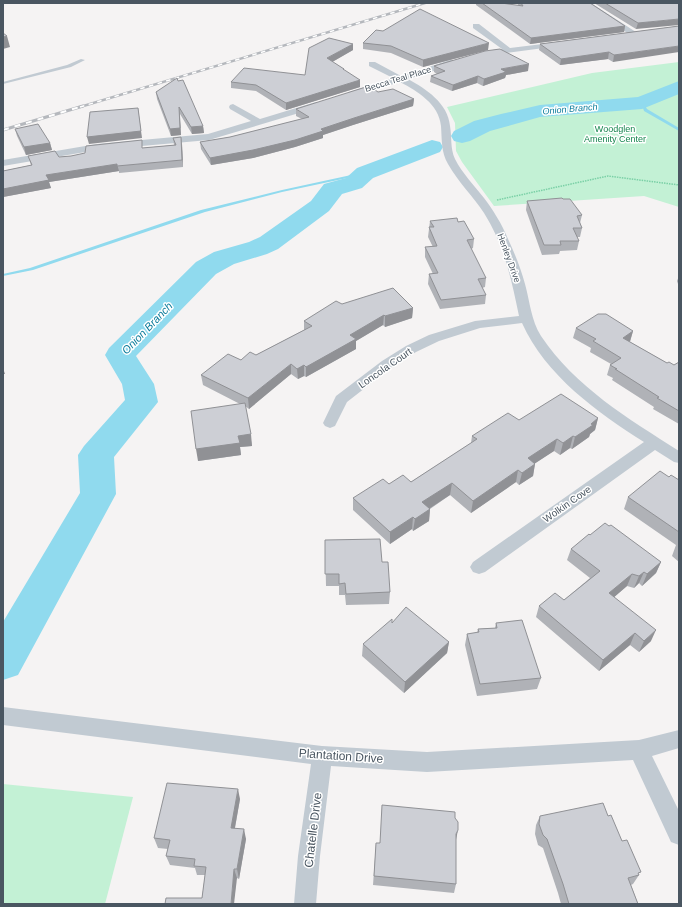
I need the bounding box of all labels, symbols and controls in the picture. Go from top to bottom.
street label: Becca Teal Place [364,64,432,94]
water label: Onion Branch [542,102,598,116]
park label: Woodglen Amenity Center [584,124,646,144]
street label: Henley Drive [495,232,523,284]
water label: Onion Branch [119,300,175,356]
street label: Loncola Court [356,346,414,390]
street label: Wolkin Cove [541,483,593,525]
street label: Plantation Drive [298,746,384,766]
street label: Chatelle Drive [301,791,325,868]

